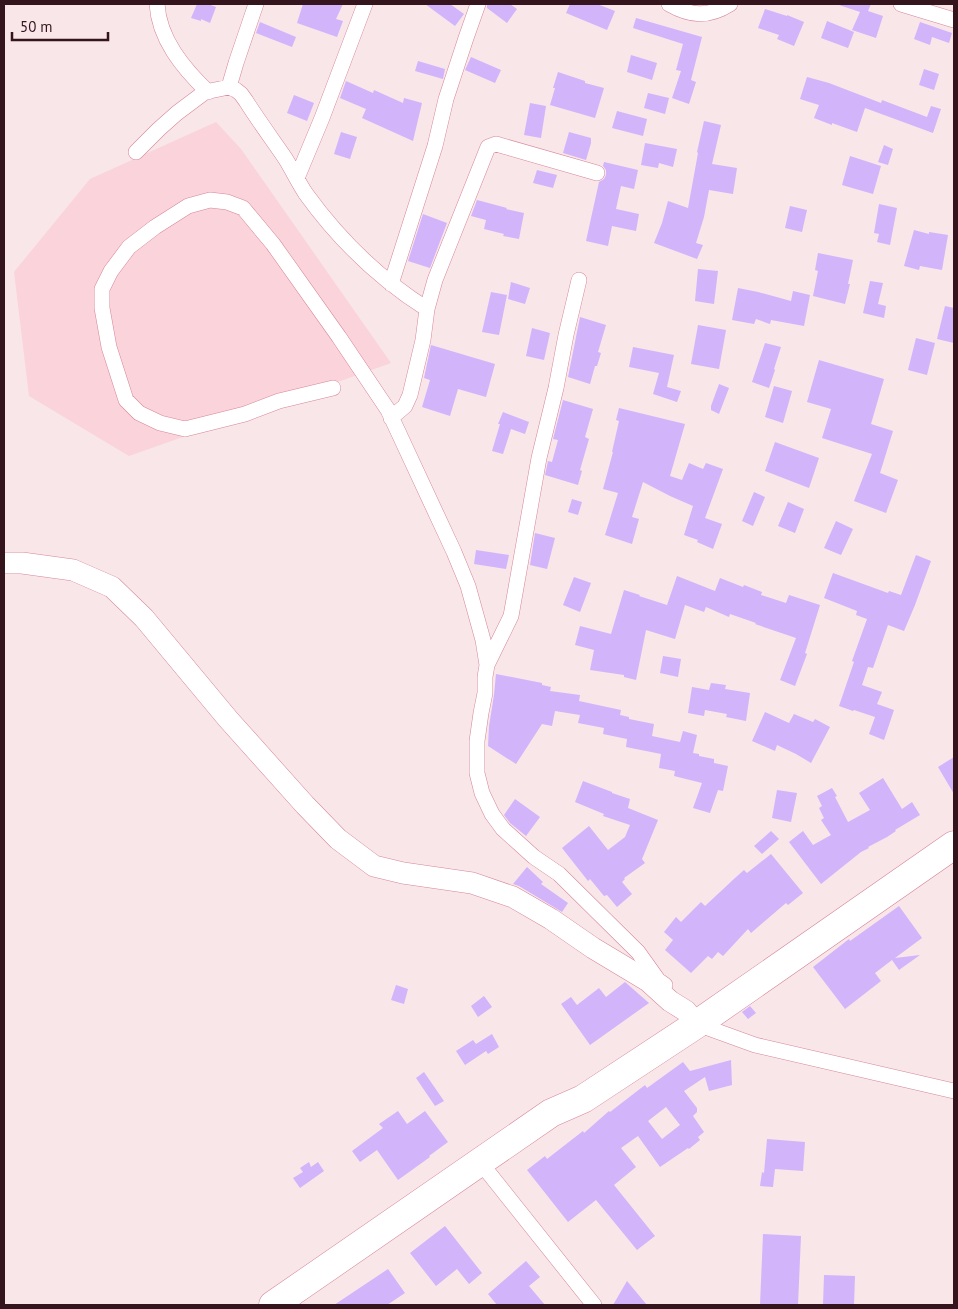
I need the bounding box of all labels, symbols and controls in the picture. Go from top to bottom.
scale bar [12,10,109,42]
text: 50 m [20,17,53,36]

